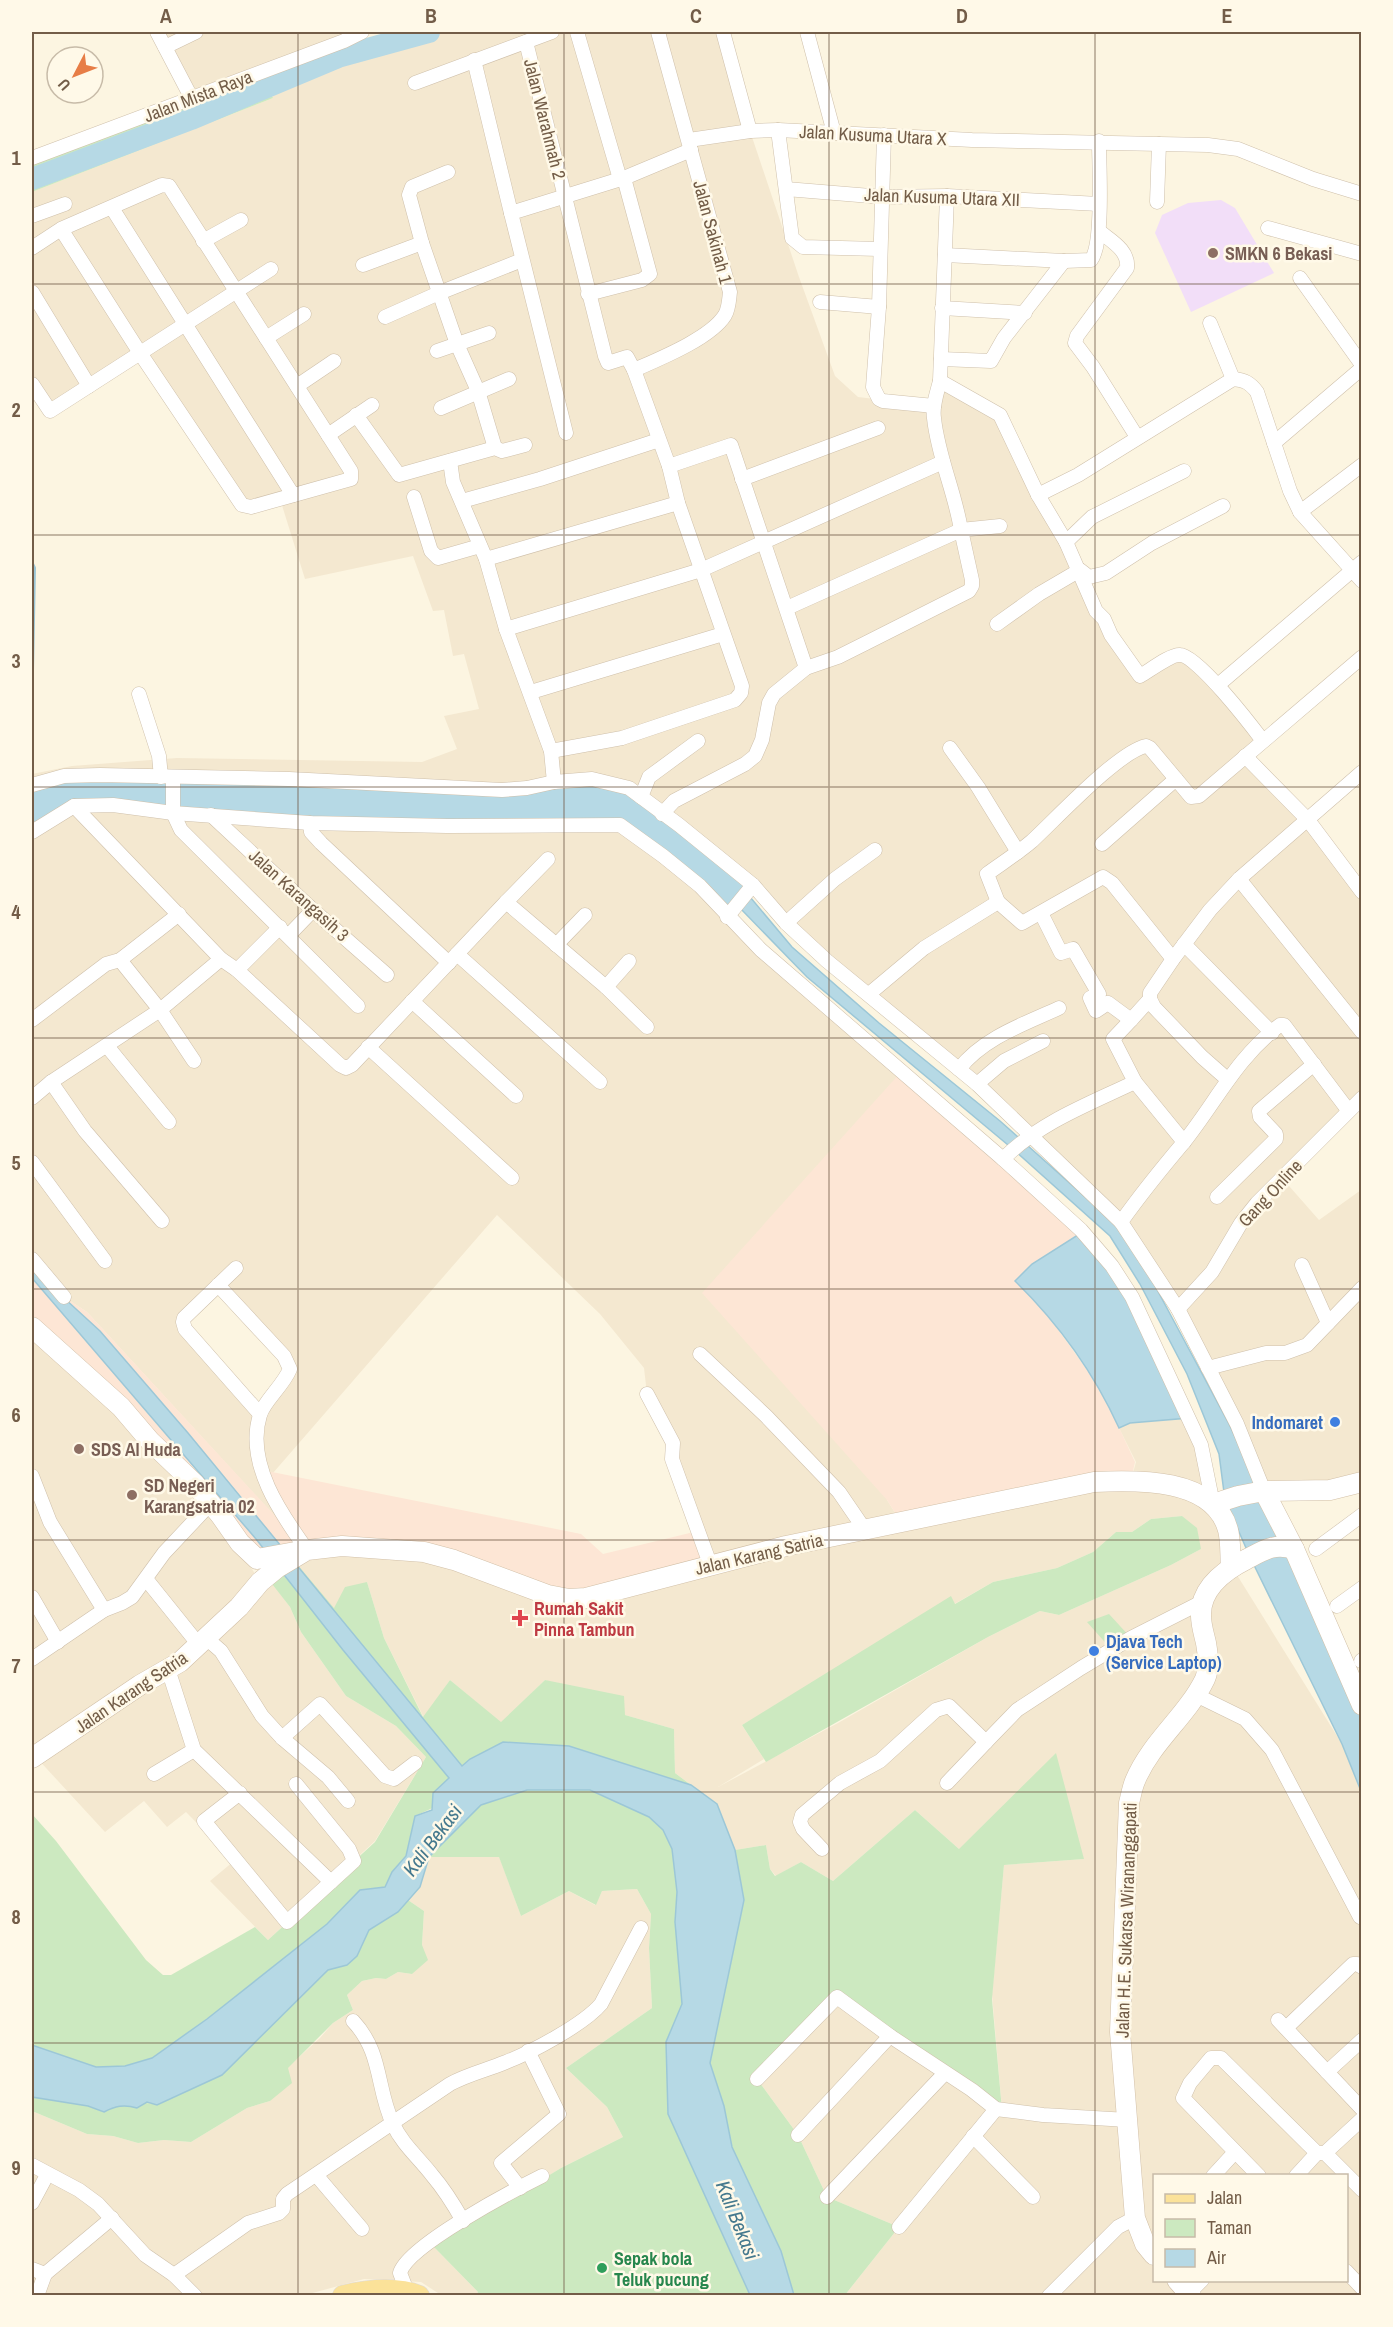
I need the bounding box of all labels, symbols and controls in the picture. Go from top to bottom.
text: A [160,2,172,29]
text: B [425,2,437,29]
text: C [690,2,702,29]
text: D [956,2,968,29]
text: E [1222,2,1233,29]
north arrow [45,45,105,105]
street label: Jalan Warahmah 2 [518,56,572,182]
street label: Jalan Mista Raya [140,64,256,128]
text: U [53,74,75,96]
street label: Jalan Kusuma Utara X [799,119,948,151]
text: 1 [11,144,21,171]
street label: Jalan Sakinah 1 [687,178,739,287]
street label: Jalan Kusuma Utara XII [864,182,1020,212]
place label: SMKN 6 Bekasi [1225,241,1332,266]
marker: SMKN 6 Bekasi [1206,246,1220,260]
text: 2 [11,396,21,423]
text: 3 [11,647,21,674]
street label: Jalan Karangasih 3 [243,843,355,947]
text: 4 [11,898,21,925]
text: 5 [11,1149,21,1176]
street label: Gang Online [1232,1154,1308,1232]
text: 6 [11,1401,21,1428]
place label: Indomaret [1252,1410,1323,1435]
marker: Indomaret [1328,1415,1342,1429]
place label: SDS Al Huda [91,1437,181,1462]
marker: SDS Al Huda [72,1442,86,1456]
place label: SD Negeri Karangsatria 02 [144,1473,255,1519]
marker: SD Negeri Karangsatria 02 [125,1488,139,1502]
street label: Jalan Karang Satria [693,1527,825,1581]
place label: Rumah Sakit Pinna Tambun [534,1596,635,1642]
marker: Rumah Sakit Pinna Tambun [511,1609,529,1627]
place label: Djava Tech (Service Laptop) [1106,1629,1222,1675]
marker: Djava Tech (Service Laptop) [1087,1644,1101,1658]
street label: Jalan Karang Satria [70,1645,192,1739]
text: 7 [11,1652,21,1679]
water label: Kali Bekasi [396,1798,468,1881]
street label: Jalan H.E. Sukarsa Wirananggapati [1109,1802,1143,2038]
text: 8 [11,1903,21,1930]
text: 9 [11,2154,21,2181]
legend [1153,2174,1348,2282]
water label: Kali Bekasi [710,2176,766,2264]
text: Jalan [1207,2185,1242,2210]
text: Taman [1207,2215,1252,2240]
text: Air [1206,2245,1226,2270]
place label: Sepak bola Teluk pucung [614,2246,709,2292]
marker: Sepak bola Teluk pucung [595,2261,609,2275]

